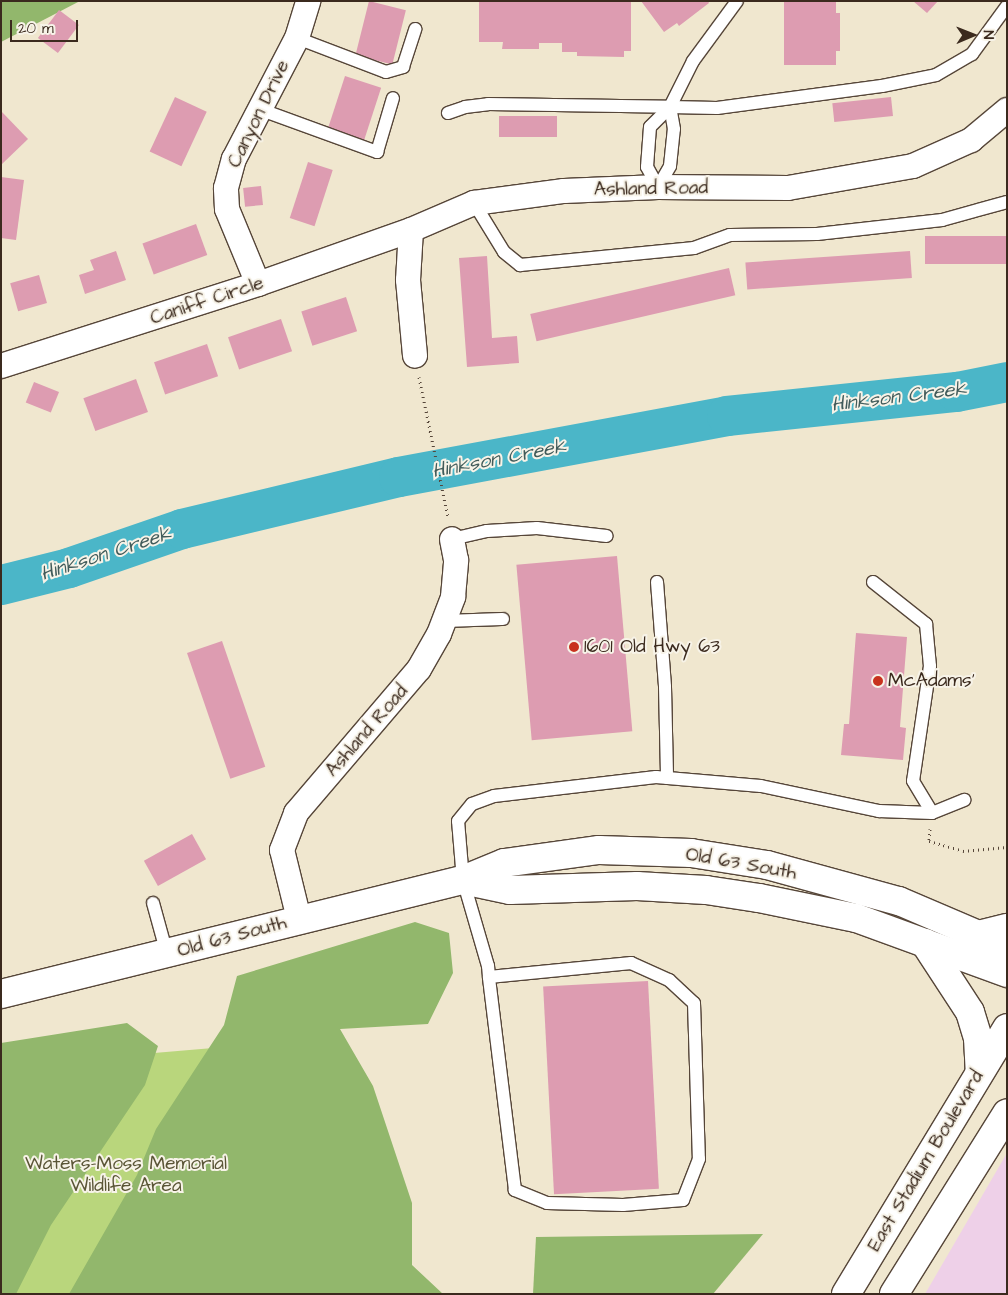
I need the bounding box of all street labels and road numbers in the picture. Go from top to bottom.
street label: Canyon Drive [223,57,295,171]
street label: Ashland Road [594,177,708,201]
street label: Caniff Circle [147,272,267,330]
street label: Ashland Road [321,680,413,782]
street label: Old 63 South [684,843,798,885]
street label: Old 63 South [175,912,289,962]
street label: East Stadium Boulevard [863,1066,989,1256]

